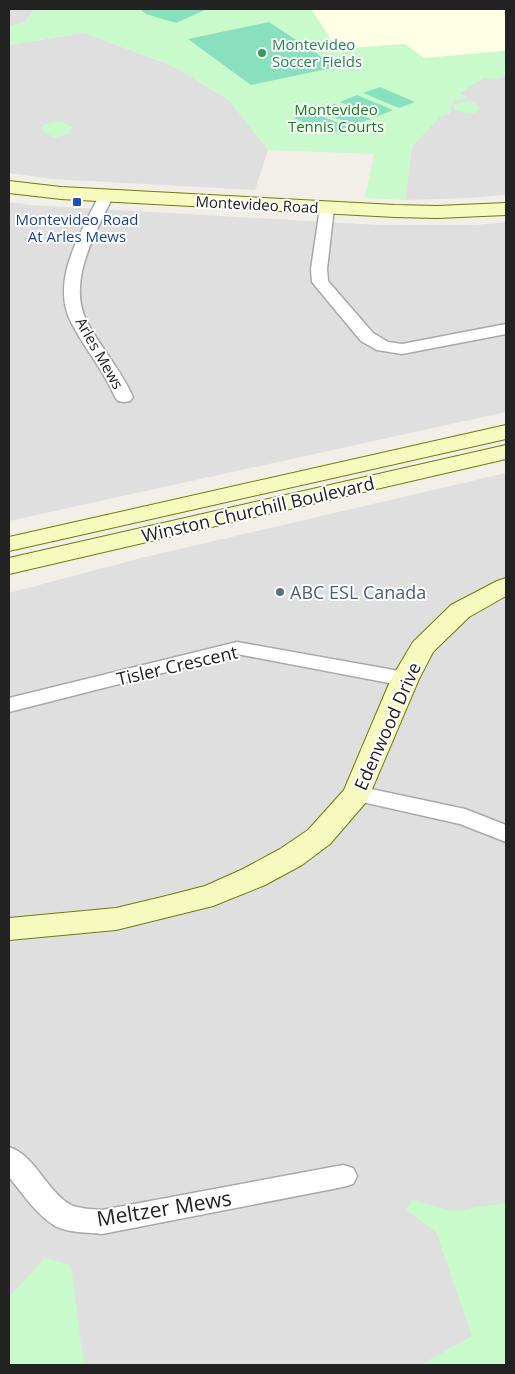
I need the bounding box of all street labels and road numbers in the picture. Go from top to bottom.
street label: Montevideo Road [195,191,319,217]
street label: Arles Mews [71,314,129,392]
street label: Winston Churchill Boulevard [139,471,377,547]
street label: Tisler Crescent [114,639,240,691]
street label: Edenwood Drive [348,658,426,794]
street label: Meltzer Mews [95,1184,233,1232]

